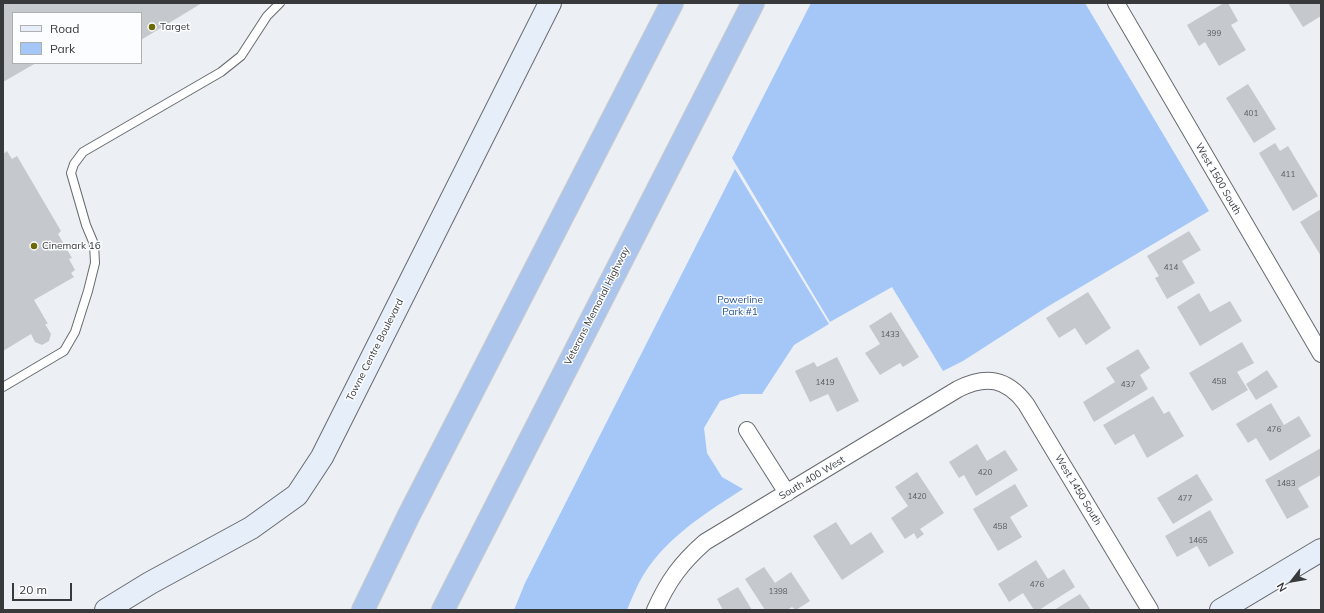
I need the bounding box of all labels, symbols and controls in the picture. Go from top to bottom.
legend [12,12,142,64]
text: Road [50,21,79,36]
place label: Target [160,21,190,33]
marker: Target [147,22,157,32]
house number: 399 [1207,29,1221,39]
text: Park [50,41,75,56]
house number: 401 [1244,109,1258,119]
street label: West 1500 South [1193,141,1243,217]
house number: 411 [1281,170,1295,180]
place label: Cinemark 16 [42,240,101,252]
marker: Cinemark 16 [29,241,39,251]
street label: Veterans Memorial Highway [562,245,632,367]
house number: 414 [1164,263,1178,273]
park label: Powerline Park #1 [717,294,763,318]
street label: Towne Centre Boulevard [344,297,406,403]
house number: 1433 [880,330,900,340]
house number: 458 [1212,377,1226,387]
house number: 1419 [815,378,835,388]
house number: 437 [1121,380,1135,390]
house number: 476 [1267,425,1281,435]
street label: West 1450 South [1052,452,1104,528]
street label: South 400 West [777,454,847,502]
house number: 420 [978,468,992,478]
house number: 1483 [1276,479,1296,489]
house number: 1420 [907,492,927,502]
house number: 477 [1178,494,1192,504]
house number: 458 [993,522,1007,532]
house number: 1465 [1188,536,1208,546]
north arrow [1272,561,1312,601]
scale bar [14,575,74,601]
house number: 476 [1030,580,1044,590]
text: N [1274,580,1290,594]
text: 20 m [19,582,47,597]
house number: 1398 [768,587,788,597]

